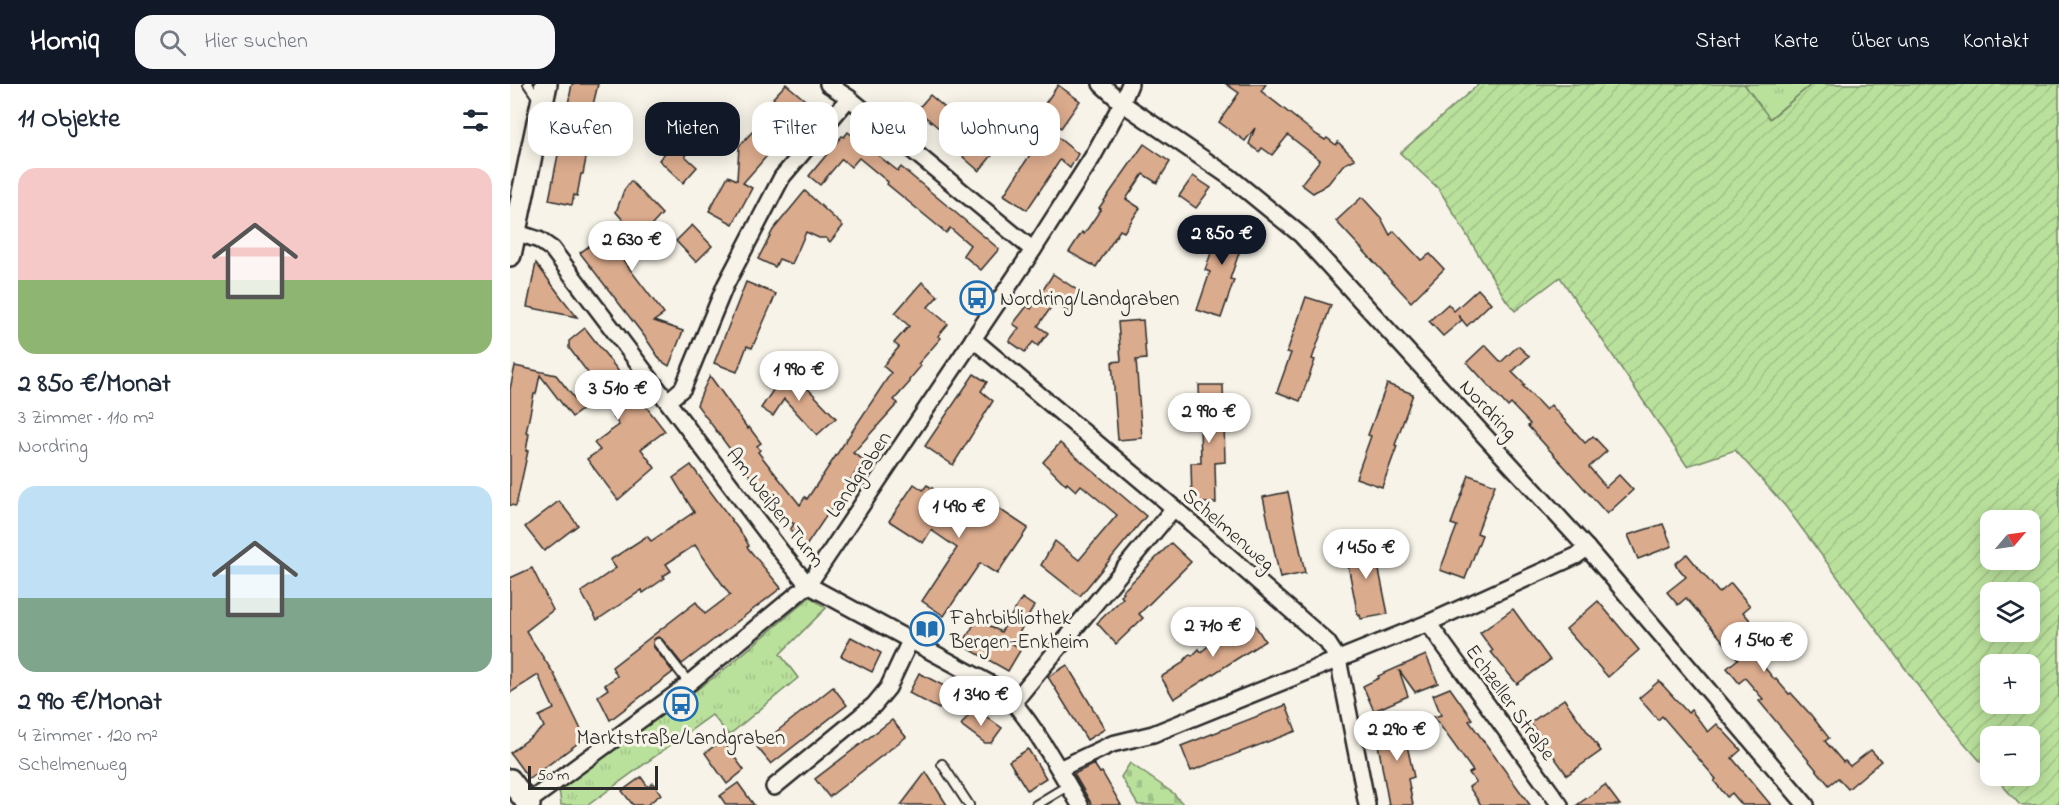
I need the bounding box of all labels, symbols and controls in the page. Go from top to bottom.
search box [135,15,555,69]
text: Homiq [30,22,99,63]
icon: search [156,26,189,59]
text: Hier suchen [204,26,308,58]
text: Start [1695,27,1741,57]
text: Karte [1774,27,1818,57]
text: Über uns [1851,27,1930,57]
text: Kontakt [1963,27,2029,57]
text: 11 Objekte [18,101,120,139]
chip: Kaufen [528,102,633,156]
chip: Mieten [645,102,740,156]
chip: Filter [752,102,838,156]
chip: Neu [850,102,927,156]
chip: Wohnung [939,102,1060,156]
icon: filters [459,104,492,137]
icon: home [201,207,309,315]
pin: 2 850 € [1167,215,1277,266]
text: 2 850 € [1191,220,1253,249]
pin: 2 630 € [577,221,687,272]
text: 2 630 € [602,226,662,255]
bus stop icon: Nordring/Landgraben [959,280,995,316]
place label: Nordring/Landgraben [1000,285,1179,317]
pin: 1 990 € [744,351,854,402]
text: 1 990 € [774,356,824,385]
text: 2 850 €/Monat [18,366,171,404]
pin: 3 510 € [563,370,673,421]
street label: Nordring [1450,373,1524,449]
text: 3 510 € [589,375,647,404]
pin: 2 990 € [1154,393,1264,444]
text: 2 990 € [1182,398,1236,427]
text: 3 Zimmer · 110 m² [18,404,155,433]
street label: Landgraben [819,426,902,526]
text: Nordring [18,433,88,462]
street label: Am Weißen Turm [718,442,831,575]
street label: Schelmenweg [1173,482,1281,581]
pin: 1 490 € [904,488,1014,539]
text: 1 490 € [932,493,986,522]
north arrow [1980,510,2040,570]
map controls [1980,510,2040,786]
icon: home [201,525,309,633]
pin: 1 450 € [1311,529,1421,580]
text: 1 450 € [1337,534,1395,563]
button: layers [1980,582,2040,642]
place label: Fahrbibliothek Bergen-Enkheim [949,604,1089,660]
pin: 2 710 € [1158,607,1268,658]
library icon: Fahrbibliothek Bergen-Enkheim [909,611,945,647]
text: 2 710 € [1184,612,1242,641]
pin: 1 540 € [1709,622,1819,673]
text: 1 540 € [1735,627,1793,656]
street label: Echzeller Straße [1457,639,1562,768]
button: + [1980,654,2040,714]
pin: 1 340 € [926,676,1036,727]
text: 1 340 € [953,681,1009,710]
text: 2 990 €/Monat [18,684,162,722]
bus stop icon: Marktstraße/Landgraben [663,686,699,722]
pin: 2 290 € [1342,711,1452,762]
text: 2 290 € [1368,716,1426,745]
text: 4 Zimmer · 120 m² [18,722,158,751]
place label: Marktstraße/Landgraben [577,724,785,756]
button: − [1980,726,2040,786]
text: Schelmenweg [18,751,127,780]
scale bar [528,763,658,790]
text: 50 m [537,764,569,788]

